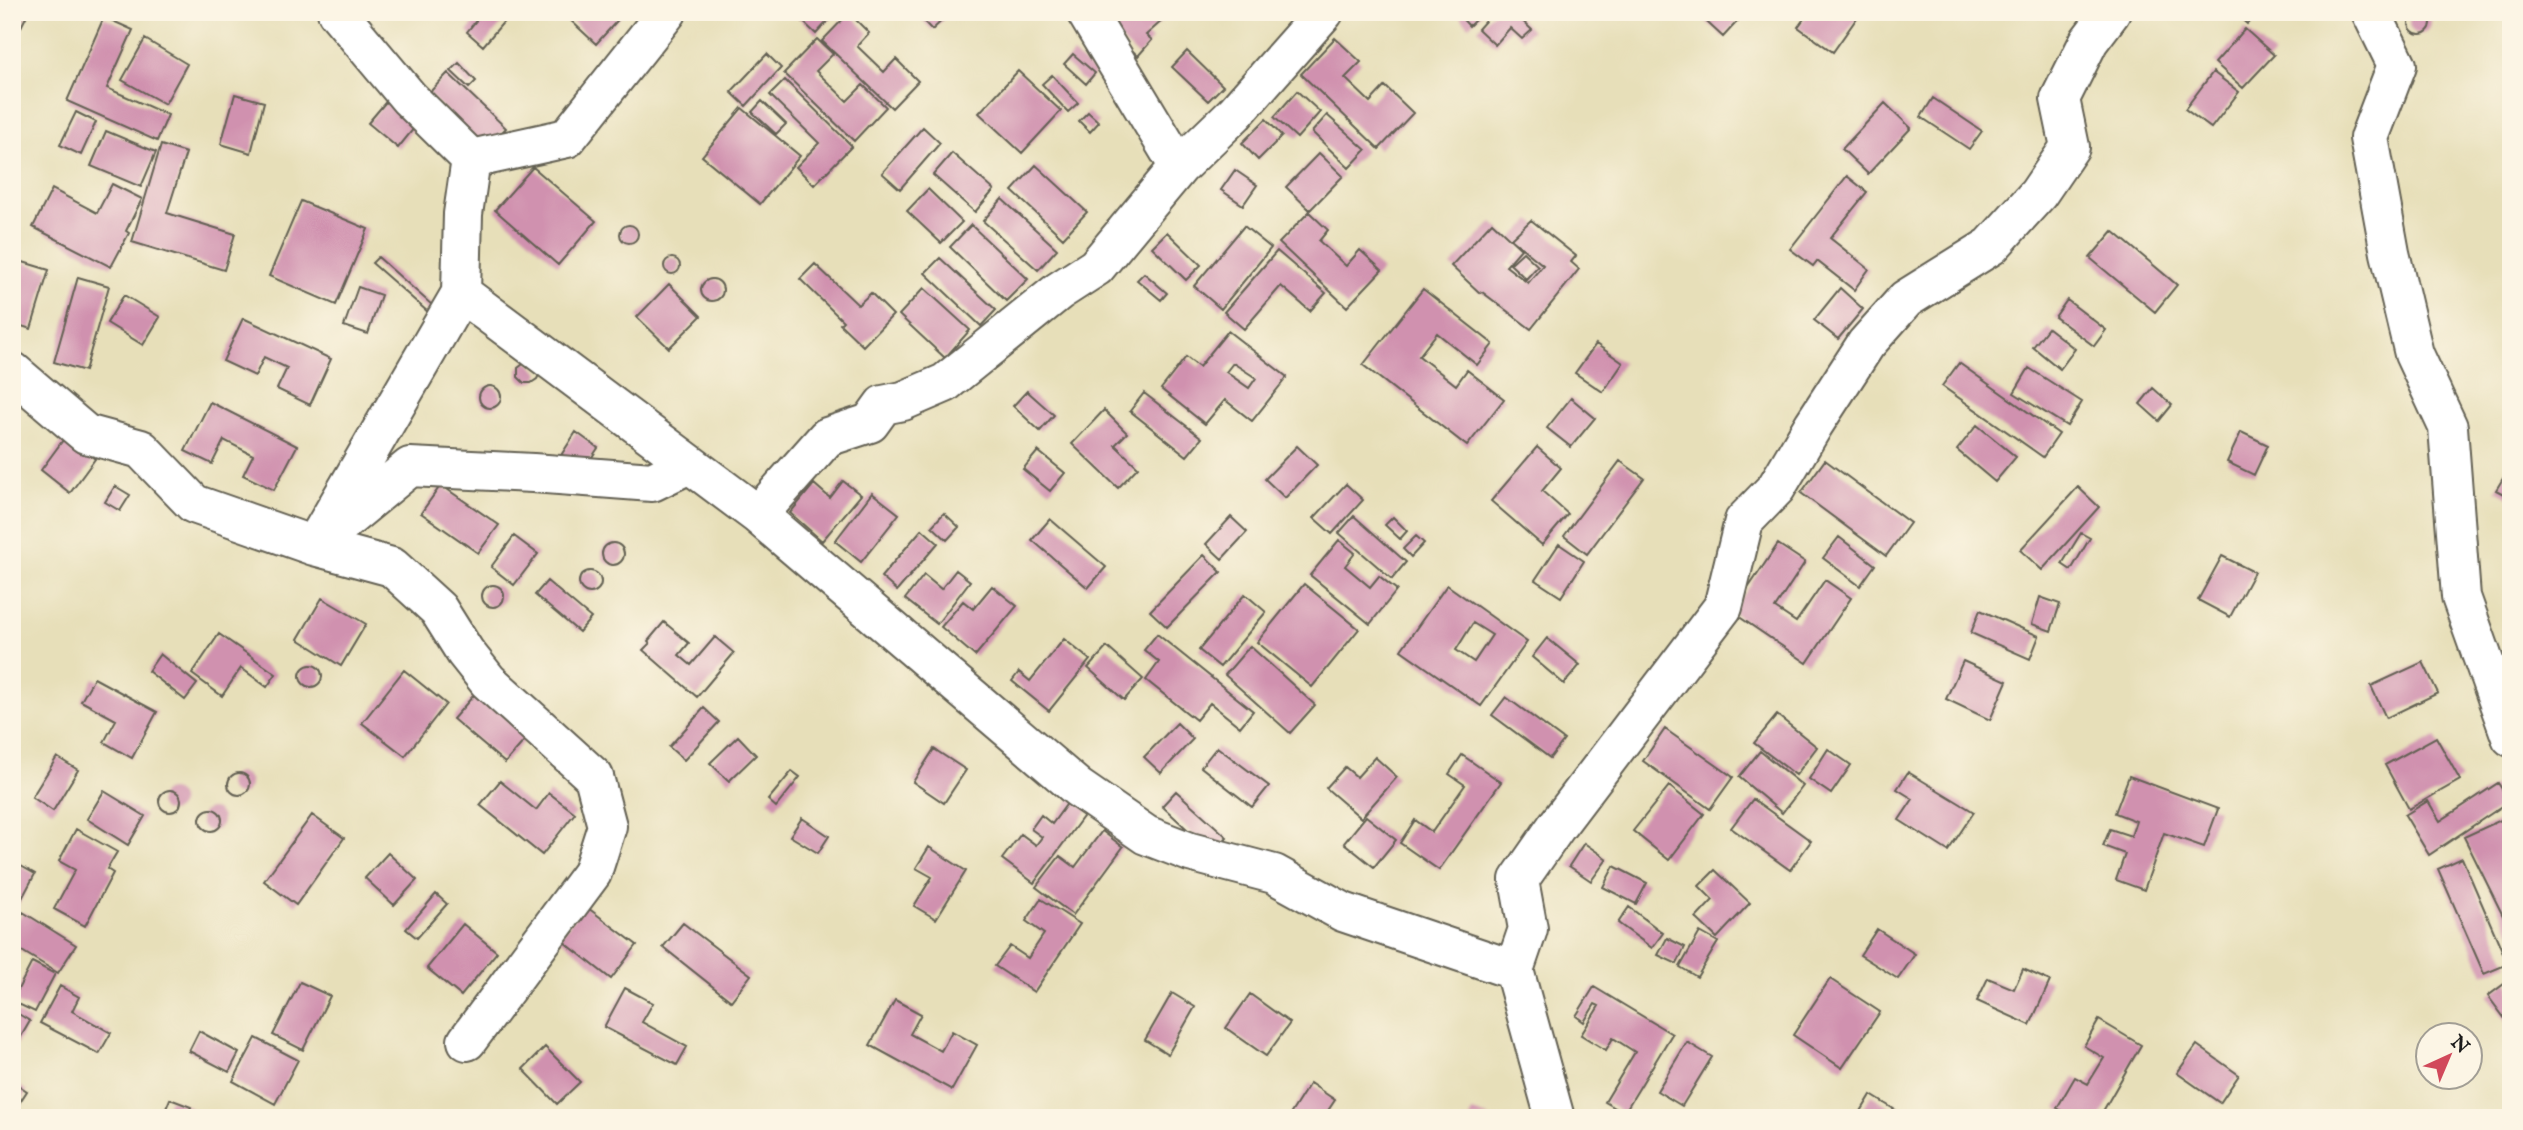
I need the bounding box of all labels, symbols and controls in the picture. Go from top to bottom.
north arrow [2414,1021,2484,1092]
text: N [2444,1030,2474,1060]

